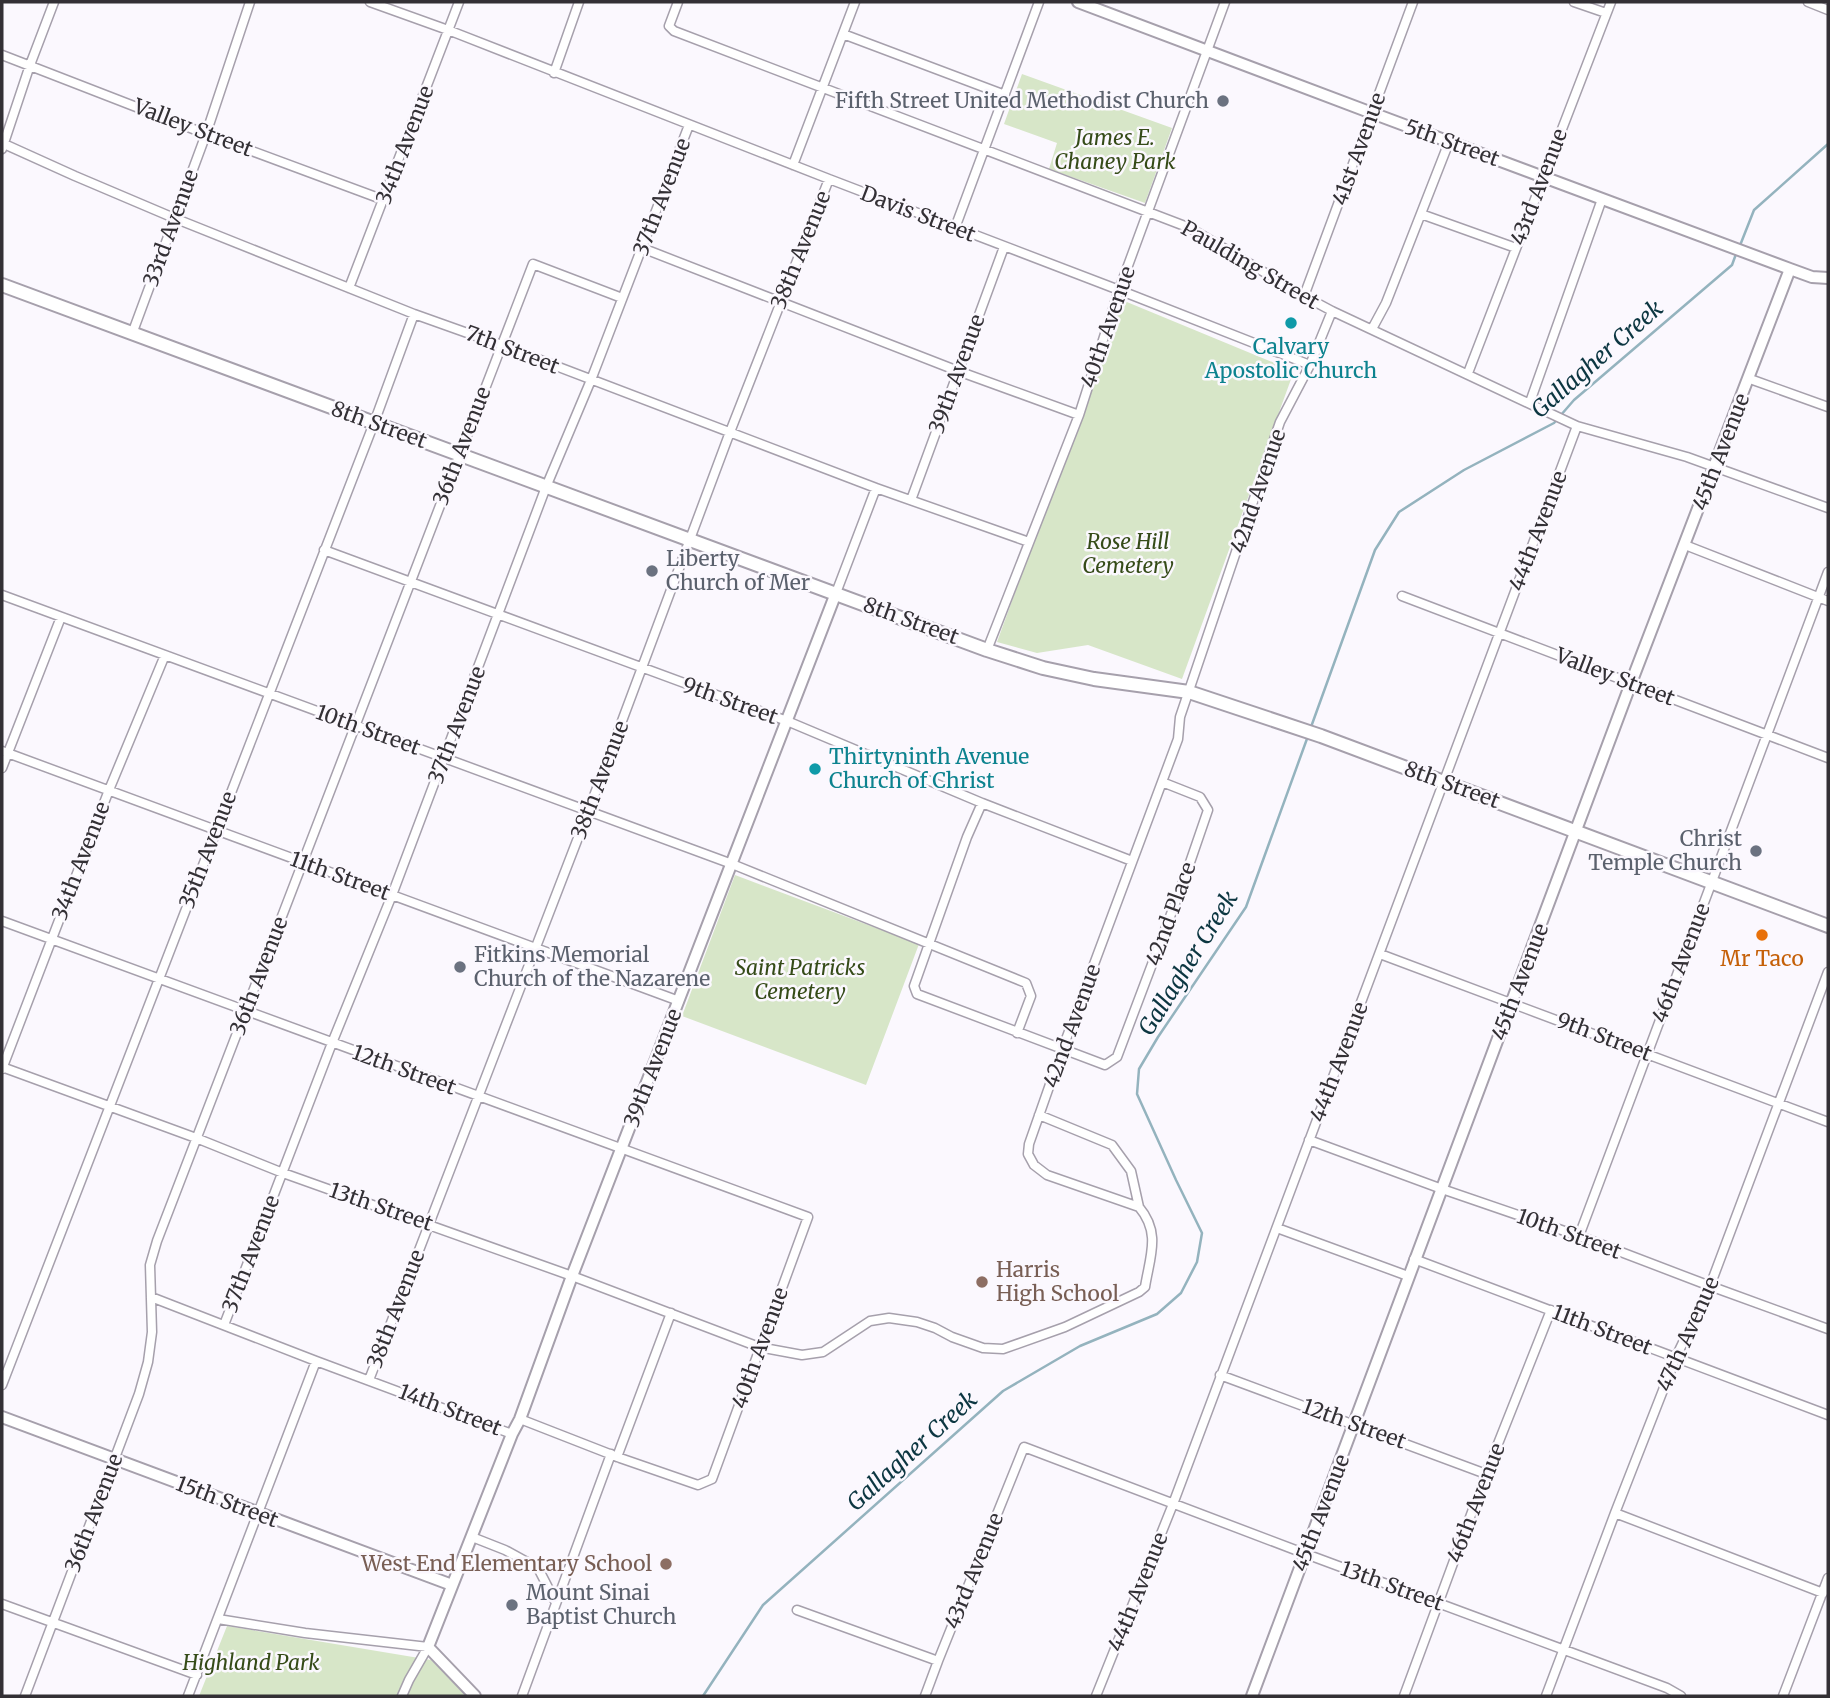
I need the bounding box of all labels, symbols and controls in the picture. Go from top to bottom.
street label: 34th Avenue [370,82,440,208]
place label: Fifth Street United Methodist Church [835,87,1209,114]
street label: 41st Avenue [1326,89,1391,209]
street label: Valley Street [129,92,257,163]
marker: Fifth Street United Methodist Church [1215,93,1231,109]
street label: 5th Street [1401,113,1503,172]
park label: James E. Chaney Park [1054,124,1176,175]
street label: 43rd Avenue [1504,125,1573,249]
street label: 37th Avenue [627,134,696,259]
street label: 33rd Avenue [137,165,204,290]
street label: Davis Street [857,179,979,248]
street label: 38th Avenue [765,187,836,313]
street label: Paulding Street [1177,214,1324,315]
street label: 40th Avenue [1074,262,1141,391]
water label: Gallagher Creek [1525,293,1669,424]
street label: 39th Avenue [923,311,991,437]
marker: Calvary Apostolic Church [1283,315,1299,331]
street label: 7th Street [461,319,563,380]
place label: Calvary Apostolic Church [1204,333,1377,384]
street label: 36th Avenue [427,383,497,509]
street label: 45th Avenue [1686,389,1755,514]
street label: 8th Street [328,395,431,454]
street label: 42nd Avenue [1224,425,1291,556]
street label: 44th Avenue [1502,467,1573,595]
park label: Rose Hill Cemetery [1082,528,1174,579]
place label: Liberty Church of Mer [666,545,810,596]
marker: Liberty Church of Mer [644,563,660,579]
street label: 8th Street [860,591,963,650]
street label: Valley Street [1551,641,1679,712]
street label: 37th Avenue [422,662,491,787]
street label: 9th Street [679,671,782,730]
street label: 10th Street [312,698,424,761]
street label: 38th Avenue [565,717,635,843]
place label: Thirtyninth Avenue Church of Christ [829,743,1029,794]
street label: 8th Street [1401,755,1504,814]
marker: Thirtyninth Avenue Church of Christ [807,761,823,777]
street label: 35th Avenue [173,788,242,912]
street label: 34th Avenue [46,798,116,924]
place label: Christ Temple Church [1588,825,1742,876]
marker: Christ Temple Church [1748,843,1764,859]
street label: 11th Street [286,845,394,906]
street label: 42nd Place [1139,858,1202,969]
water label: Gallagher Creek [1132,885,1244,1040]
street label: 46th Avenue [1645,899,1716,1026]
street label: 36th Avenue [224,913,294,1039]
street label: 45th Avenue [1485,919,1554,1044]
marker: Mr Taco [1754,927,1770,943]
place label: Fitkins Memorial Church of the Nazarene [474,941,710,992]
place label: Mr Taco [1720,945,1804,972]
park label: Saint Patricks Cemetery [735,954,865,1005]
marker: Fitkins Memorial Church of the Nazarene [452,959,468,975]
street label: 42nd Avenue [1037,960,1106,1091]
street label: 44th Avenue [1303,998,1374,1126]
street label: 39th Avenue [618,1005,688,1131]
street label: 9th Street [1553,1006,1656,1067]
street label: 12th Street [349,1038,460,1101]
street label: 13th Street [326,1176,436,1237]
street label: 37th Avenue [216,1191,285,1316]
street label: 10th Street [1513,1202,1625,1265]
street label: 38th Avenue [361,1246,431,1372]
place label: Harris High School [996,1256,1119,1307]
street label: 47th Avenue [1650,1272,1725,1396]
marker: Harris High School [974,1274,990,1290]
street label: 40th Avenue [725,1284,794,1412]
street label: 11th Street [1548,1298,1656,1361]
street label: 14th Street [395,1378,505,1441]
water label: Gallagher Creek [841,1384,983,1517]
street label: 12th Street [1299,1392,1410,1455]
street label: 46th Avenue [1440,1439,1511,1566]
street label: 36th Avenue [59,1450,129,1576]
street label: 45th Avenue [1286,1450,1355,1575]
street label: 15th Street [172,1470,282,1533]
street label: 43rd Avenue [938,1509,1009,1633]
street label: 44th Avenue [1101,1528,1174,1655]
place label: West End Elementary School [360,1550,652,1577]
street label: 13th Street [1337,1554,1447,1617]
marker: West End Elementary School [658,1556,674,1572]
place label: Mount Sinai Baptist Church [526,1579,676,1630]
marker: Mount Sinai Baptist Church [504,1597,520,1613]
park label: Highland Park [181,1649,320,1676]

